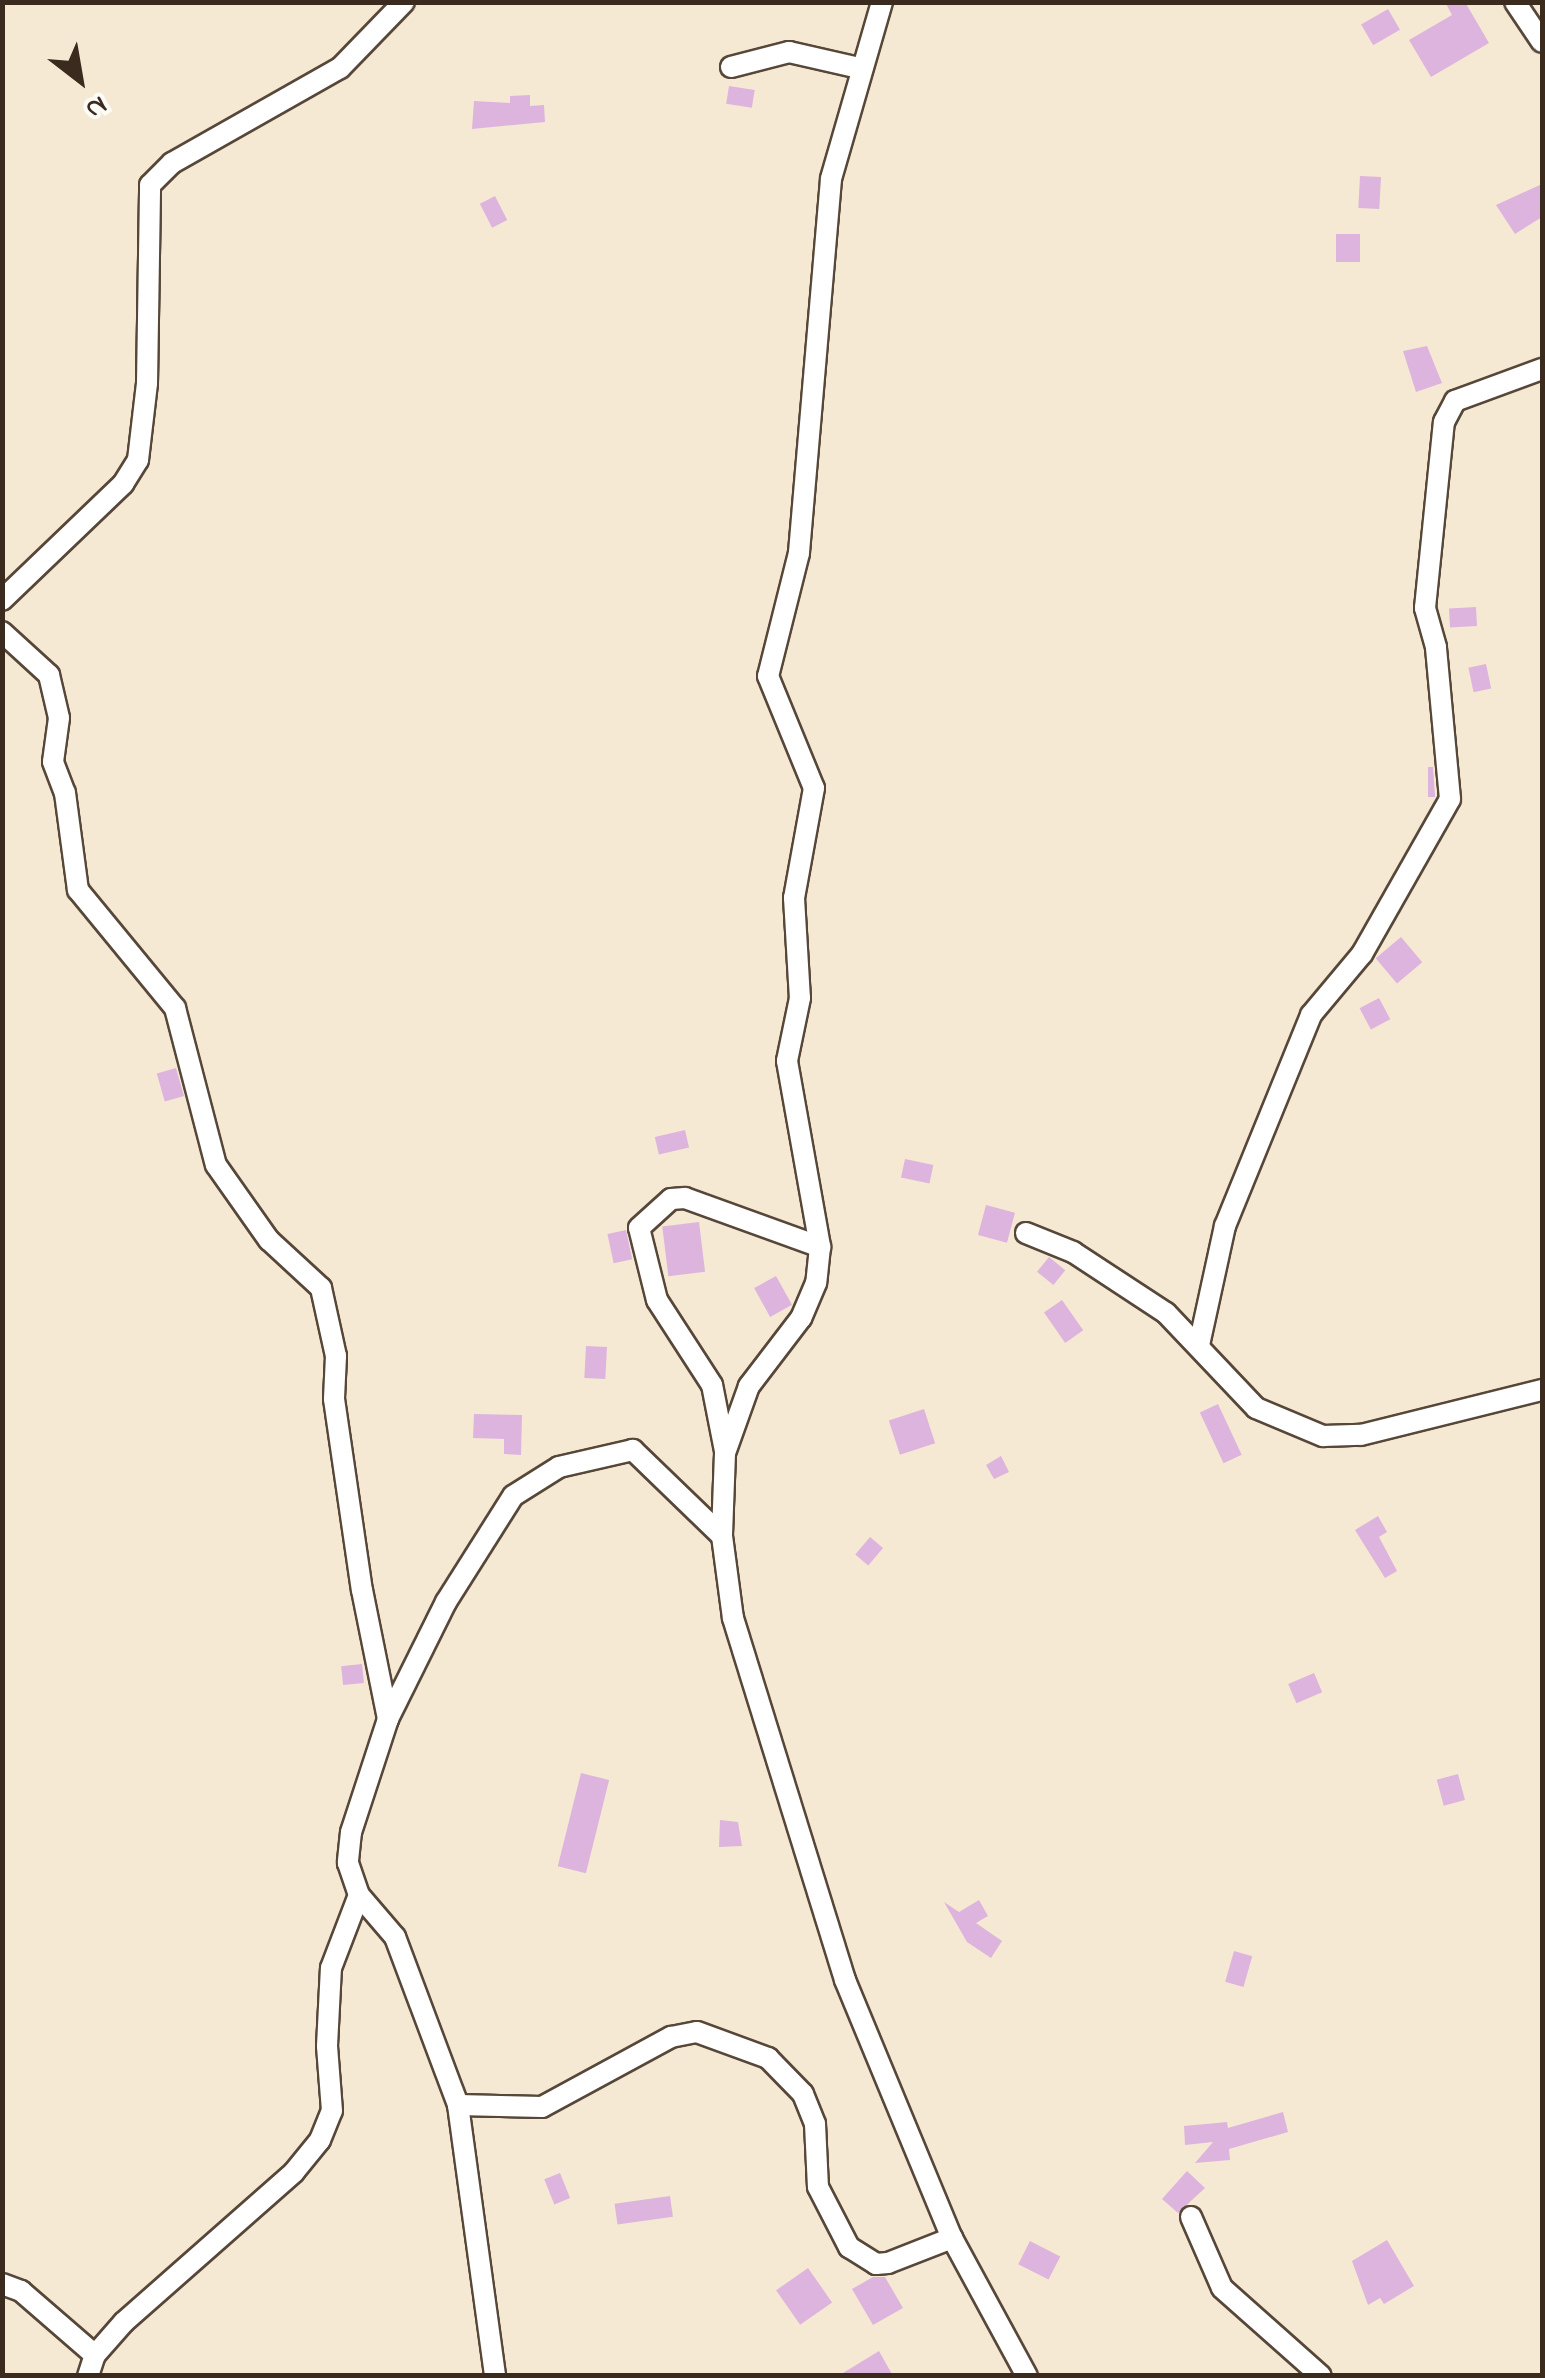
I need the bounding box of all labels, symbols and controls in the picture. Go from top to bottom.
north arrow [30,30,130,130]
text: N [77,84,114,129]

